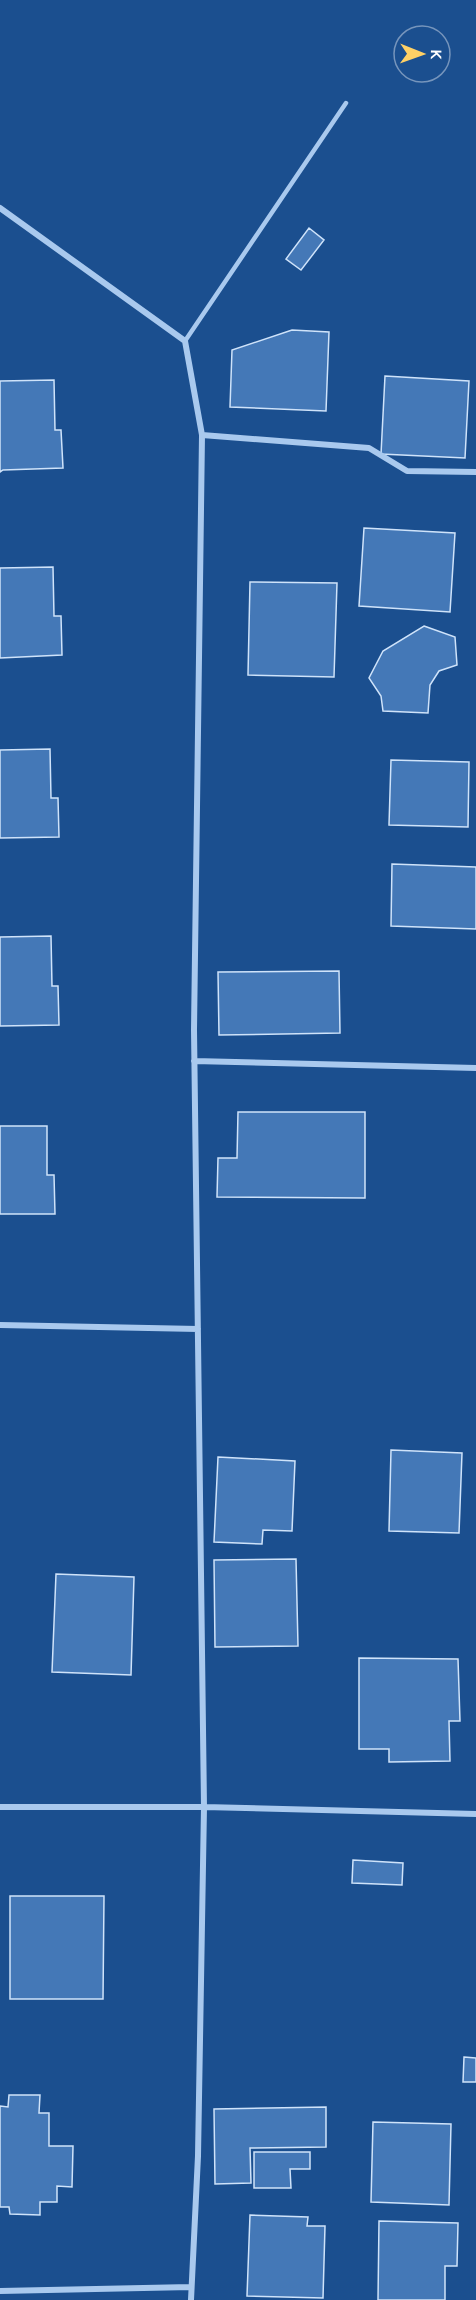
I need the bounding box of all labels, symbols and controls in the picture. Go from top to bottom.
north arrow [392,24,452,84]
text: K [427,49,446,60]

